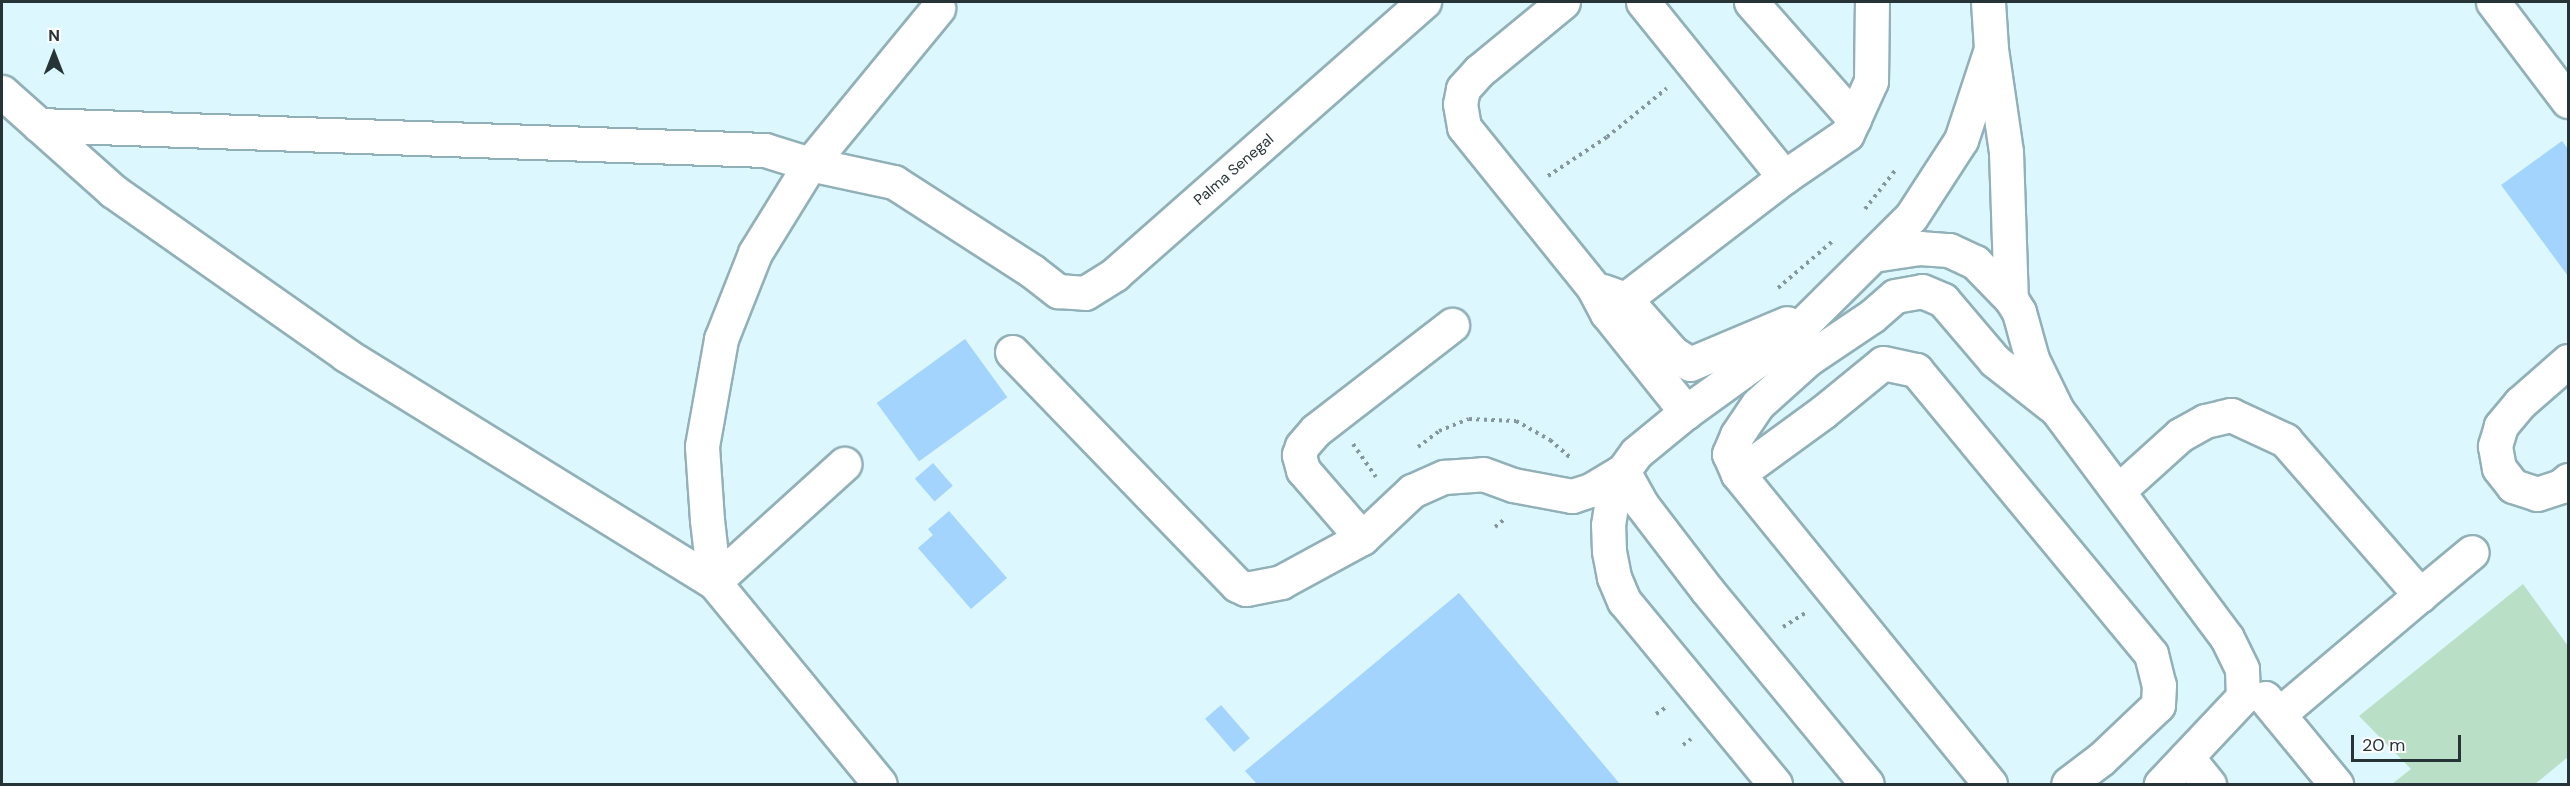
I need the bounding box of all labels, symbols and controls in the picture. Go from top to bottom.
north arrow [24,24,84,84]
text: N [48,25,60,46]
street label: Palma Senegal [1191,131,1277,209]
scale bar [2354,723,2464,761]
text: 20 m [2362,733,2405,757]

